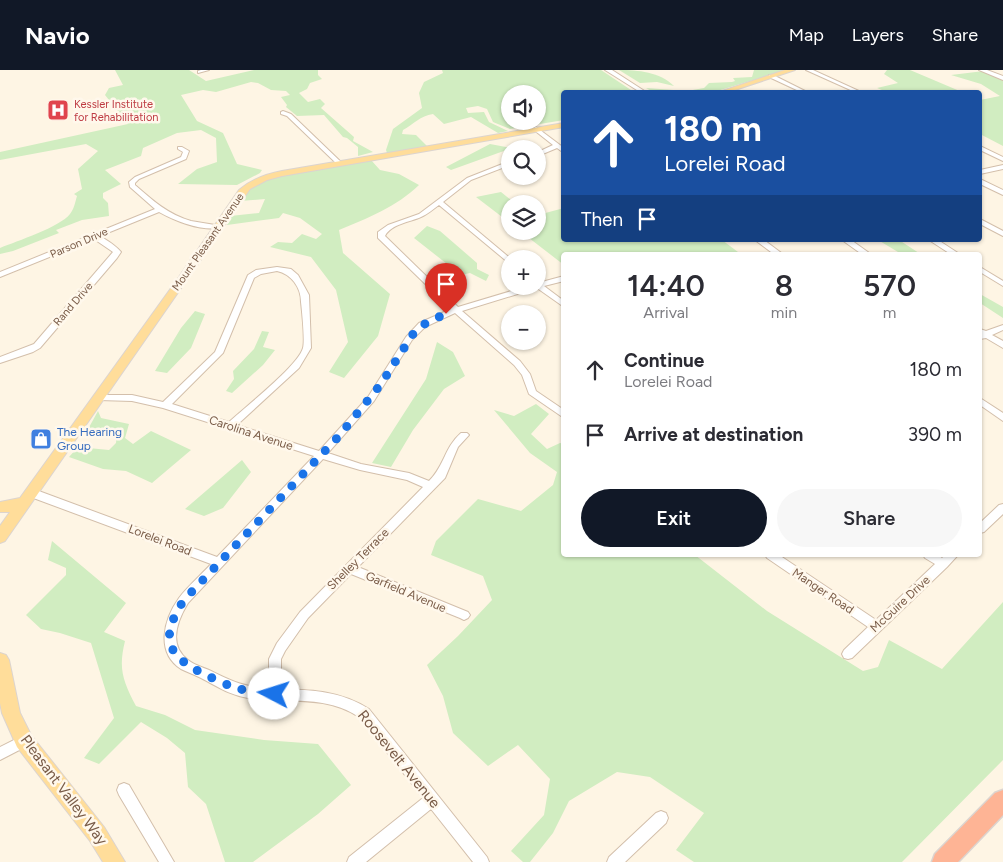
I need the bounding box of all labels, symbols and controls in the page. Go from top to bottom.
text: Navio [25,21,90,50]
text: Map [789,24,824,46]
text: Layers [852,24,904,46]
text: Share [932,24,978,46]
map controls [501,85,546,350]
button: sound [501,85,546,130]
hospital icon: Kessler Institute for Rehabilitation [46,98,70,122]
place label: Kessler Institute for Rehabilitation [74,98,158,124]
text: 180 m [664,108,762,150]
icon: ahead [581,110,646,175]
button: search [501,140,546,185]
text: Lorelei Road [664,150,786,177]
street label: Mount Pleasant Avenue [169,191,247,293]
button: layers [501,195,546,240]
icon: arrive [633,205,661,233]
text: Then [581,208,623,231]
street label: Parson Drive [48,225,110,261]
button: + [501,250,546,295]
pin [425,263,467,314]
text: 14:40 [627,267,705,304]
text: 8 [775,267,793,304]
text: 570 [863,267,916,304]
icon: arrive [432,270,460,298]
street label: Rand Drive [51,280,95,328]
text: Arrival [643,303,689,322]
text: min [771,303,797,322]
text: m [883,303,896,322]
button: − [501,305,546,350]
text: Continue [624,349,704,372]
icon: ahead [581,356,609,384]
text: 180 m [909,358,962,381]
text: Lorelei Road [624,372,713,391]
street label: Carolina Avenue [207,413,295,453]
icon: arrive [581,421,609,449]
text: Arrive at destination [624,423,803,446]
text: 390 m [908,423,962,446]
place label: The Hearing Group [57,425,122,453]
shop icon: The Hearing Group [29,427,53,451]
button: Exit [581,489,767,547]
button: Share [777,489,962,547]
street label: Lorelei Road [127,522,193,558]
street label: Shelley Terrace [324,525,392,593]
street label: Manger Road [790,565,856,617]
street label: Garfield Avenue [364,569,449,615]
street label: McGuire Drive [867,572,933,635]
position arrow [247,667,299,719]
street label: Roosevelt Avenue [354,706,444,812]
street label: Pleasant Valley Way [17,731,111,849]

